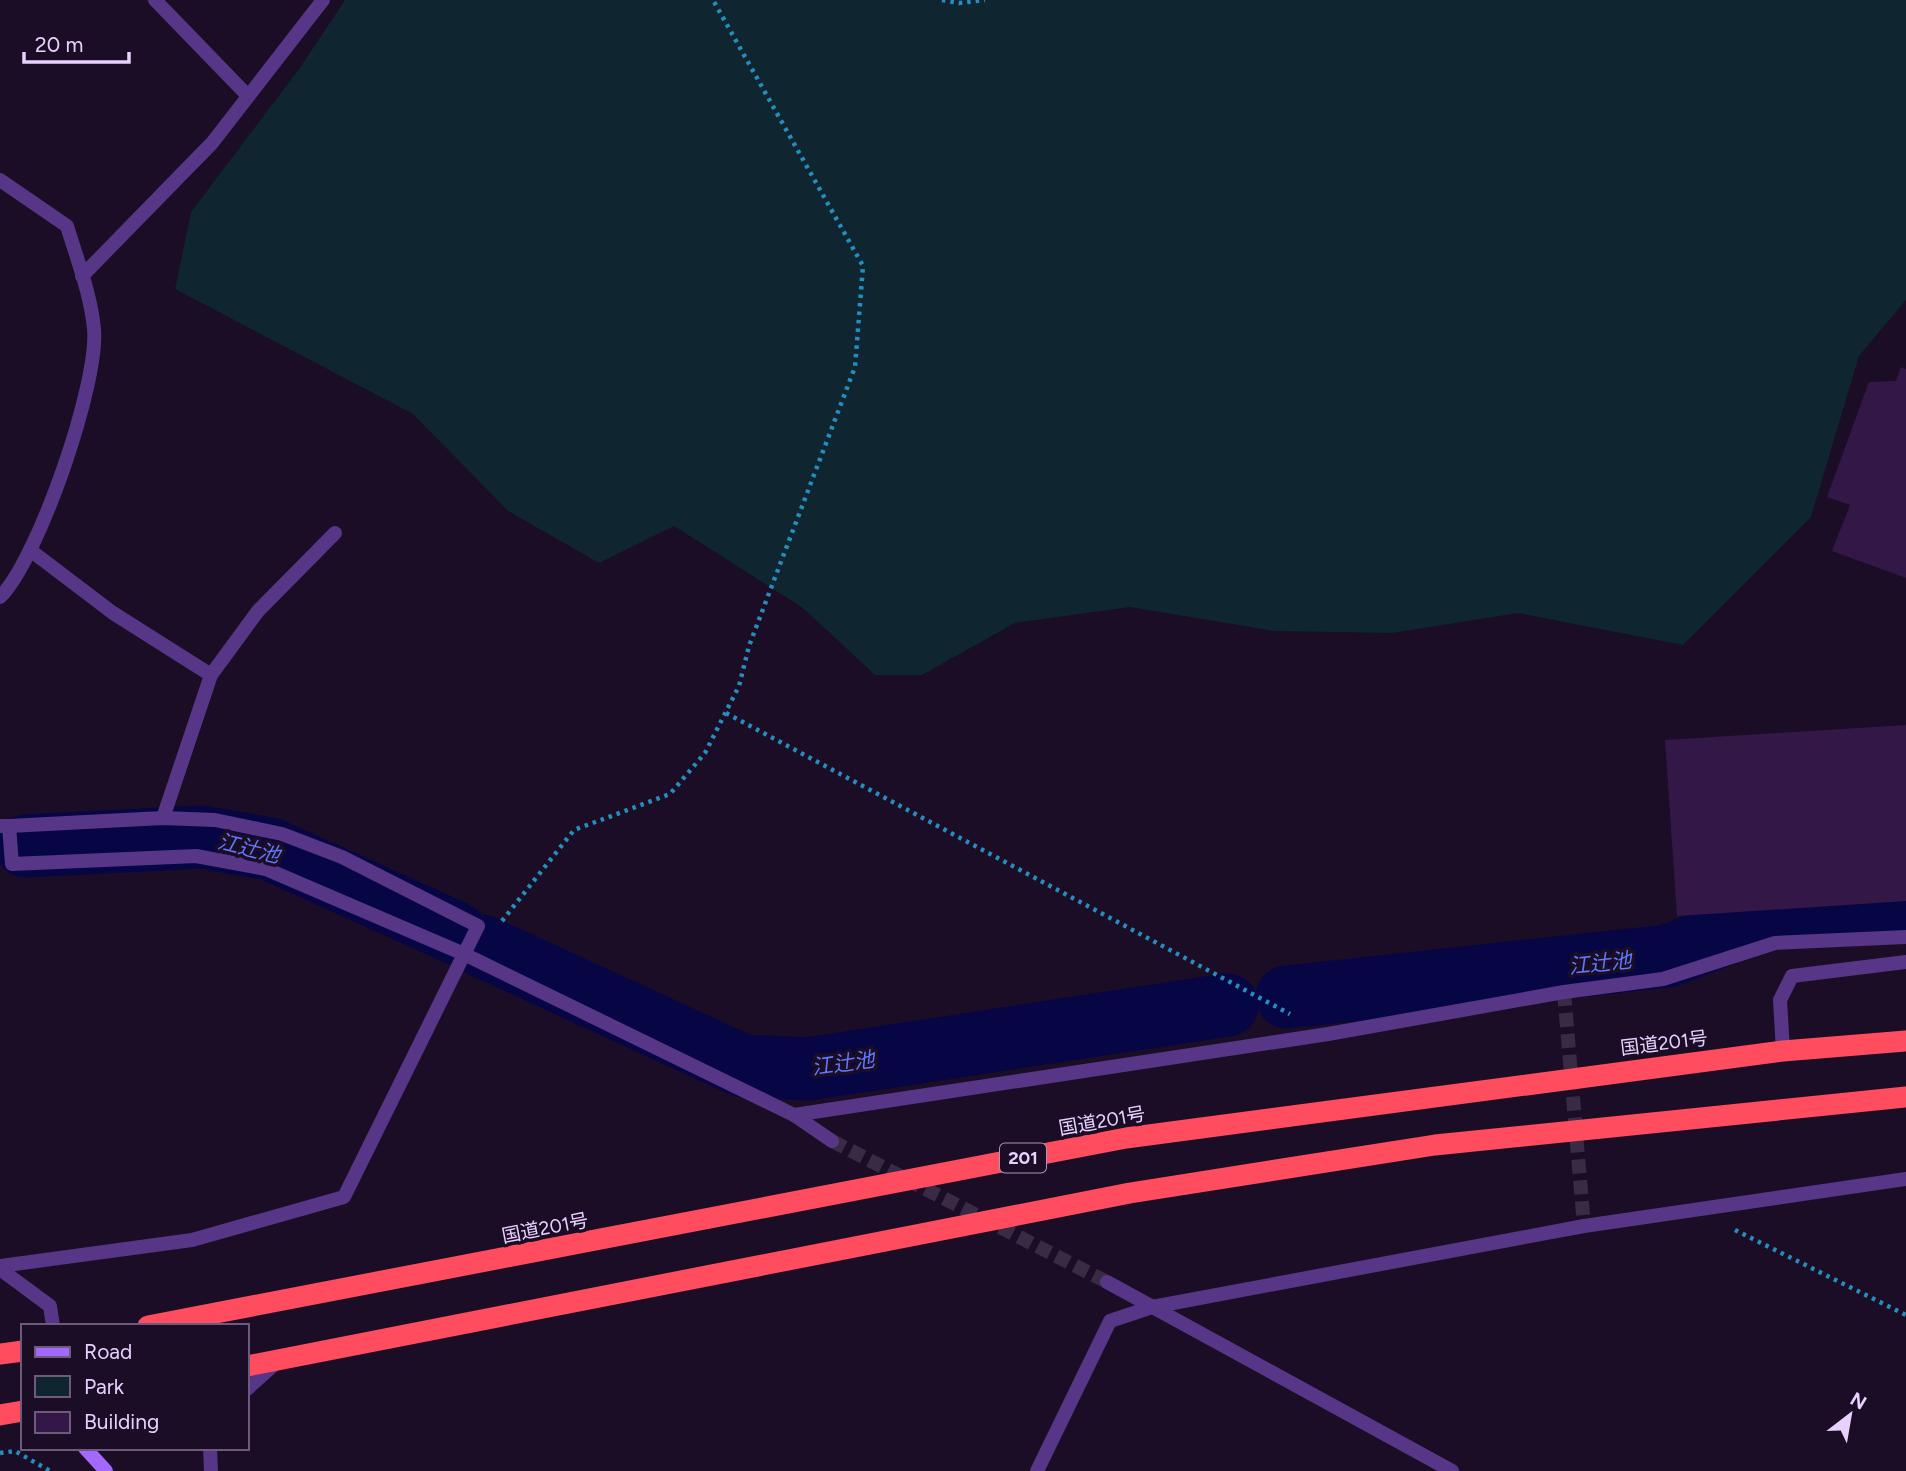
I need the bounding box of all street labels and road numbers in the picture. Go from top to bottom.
street label: 国道201号 [1619,1026,1709,1060]
street label: 国道201号 [1057,1102,1147,1140]
road number: 201 [1000,1143,1046,1172]
street label: 国道201号 [500,1208,590,1248]

